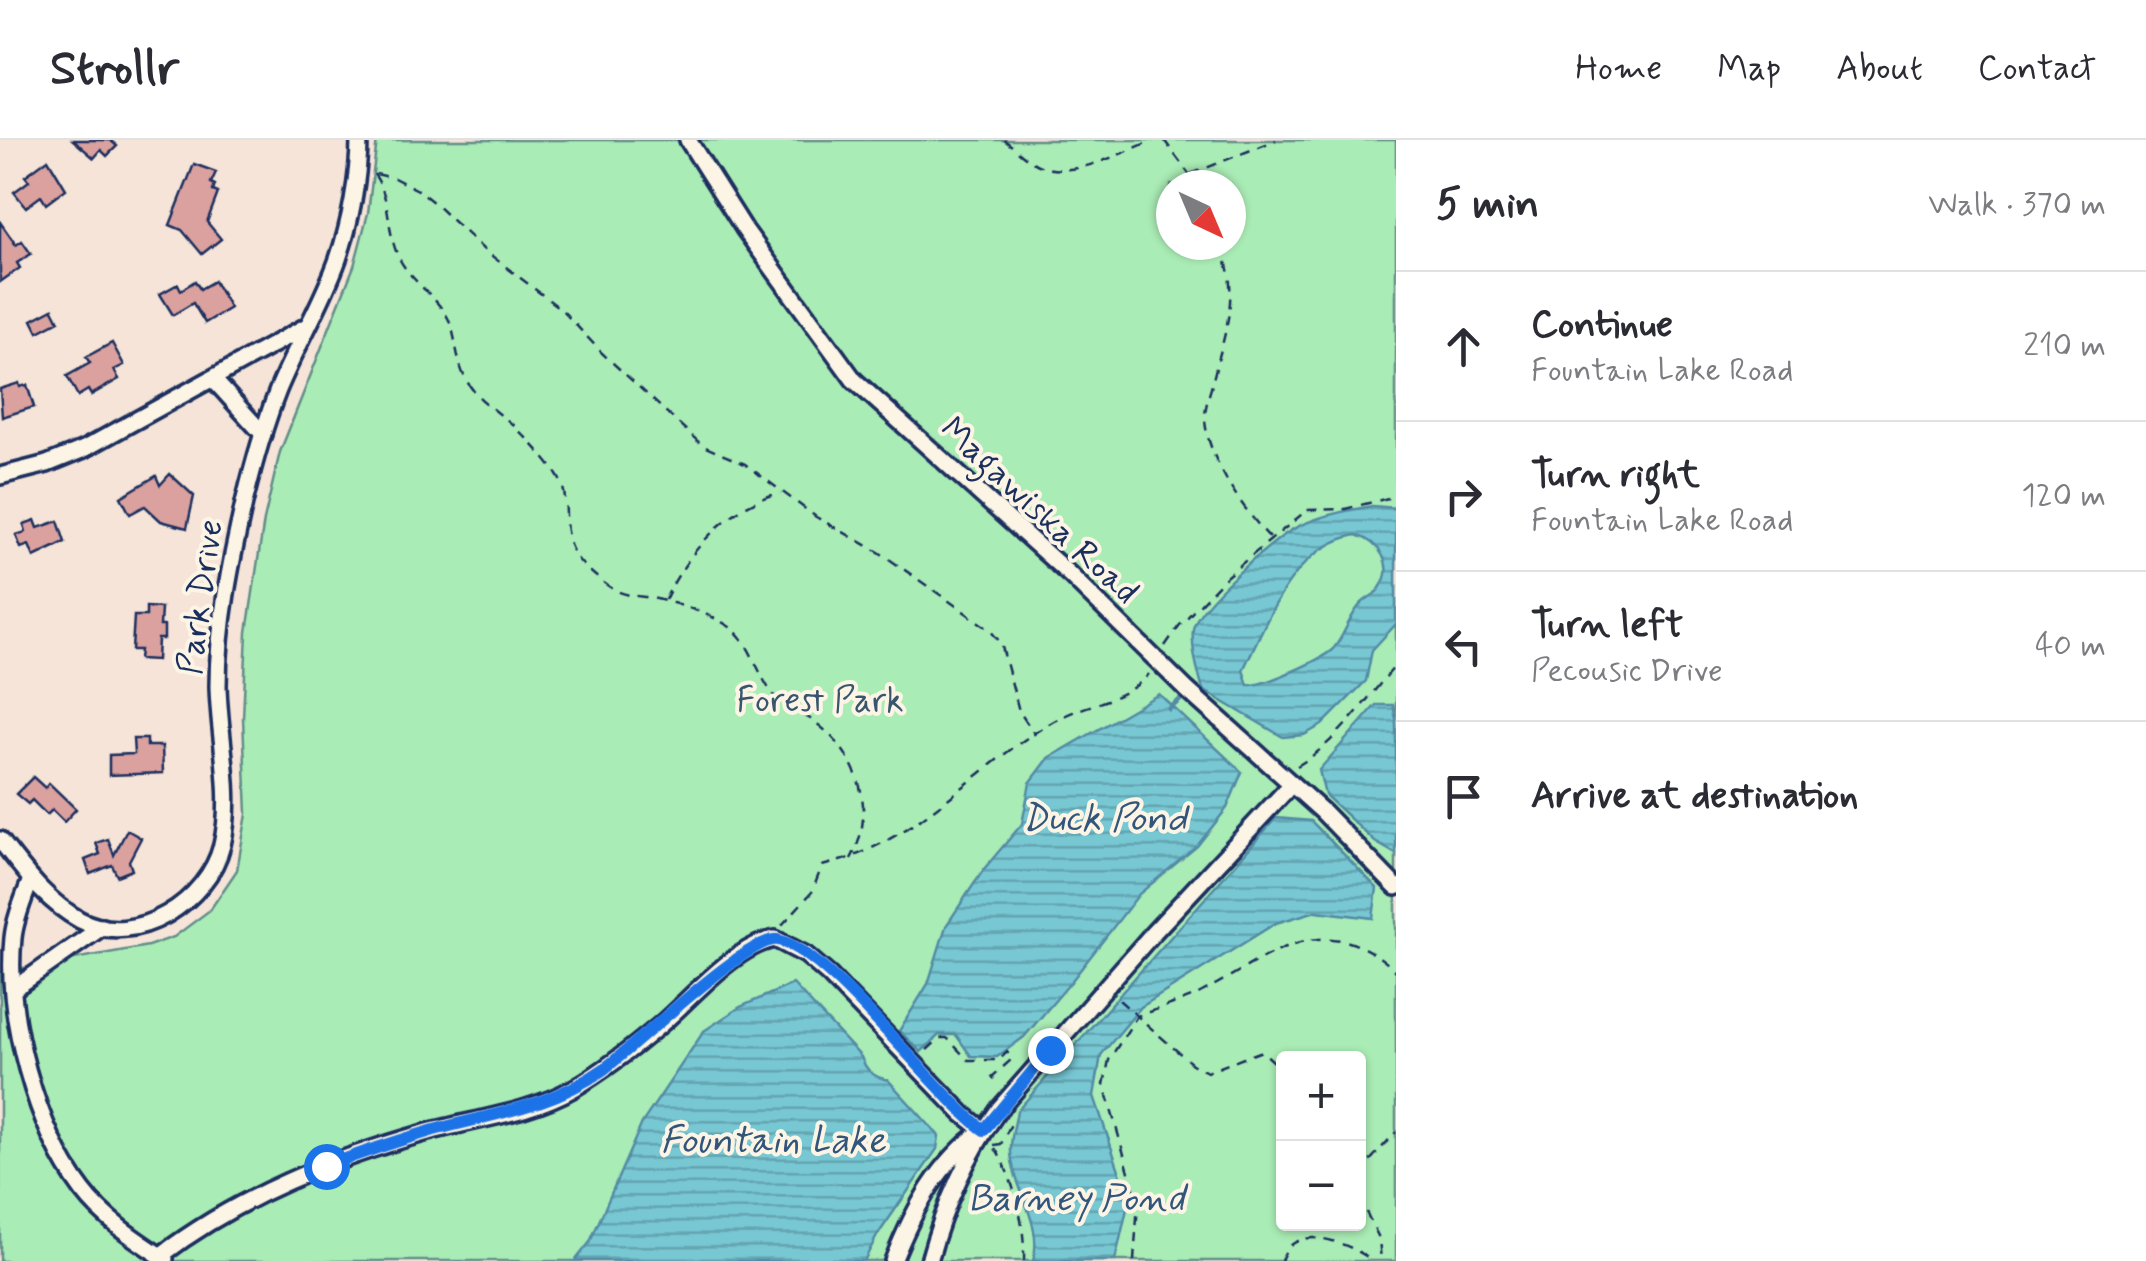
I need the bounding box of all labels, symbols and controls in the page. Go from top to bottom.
text: Strollr [50,38,179,101]
text: Home [1575,46,1662,92]
text: Map [1717,46,1781,92]
text: About [1836,46,1923,92]
text: Contact [1978,46,2096,92]
north arrow [1156,170,1246,260]
text: 5 min [1436,178,1539,233]
text: Walk · 370 m [1928,184,2106,226]
text: Continue [1531,301,1673,350]
icon: ahead [1436,319,1491,374]
text: 210 m [2023,325,2106,367]
text: Fountain Lake Road [1531,350,1793,392]
street label: Magawiska Road [927,407,1148,618]
text: Turn right [1531,451,1700,500]
icon: right [1436,469,1491,524]
text: 120 m [2021,475,2106,517]
text: Fountain Lake Road [1531,500,1793,542]
street label: Park Drive [167,517,235,677]
text: Turn left [1531,601,1683,650]
icon: left [1436,619,1491,674]
text: 40 m [2035,625,2106,667]
text: Pecousic Drive [1531,650,1723,692]
park label: Forest Park [736,678,904,724]
icon: arrive [1436,769,1491,824]
text: Arrive at destination [1531,772,1858,821]
water label: Duck Pond [1021,795,1190,844]
route end [1028,1028,1074,1074]
map controls [1276,1051,1366,1231]
button: + [1276,1051,1366,1141]
water label: Fountain Lake [660,1117,887,1166]
button: − [1276,1141,1366,1231]
route start [304,1144,350,1190]
water label: Barney Pond [968,1175,1189,1224]

